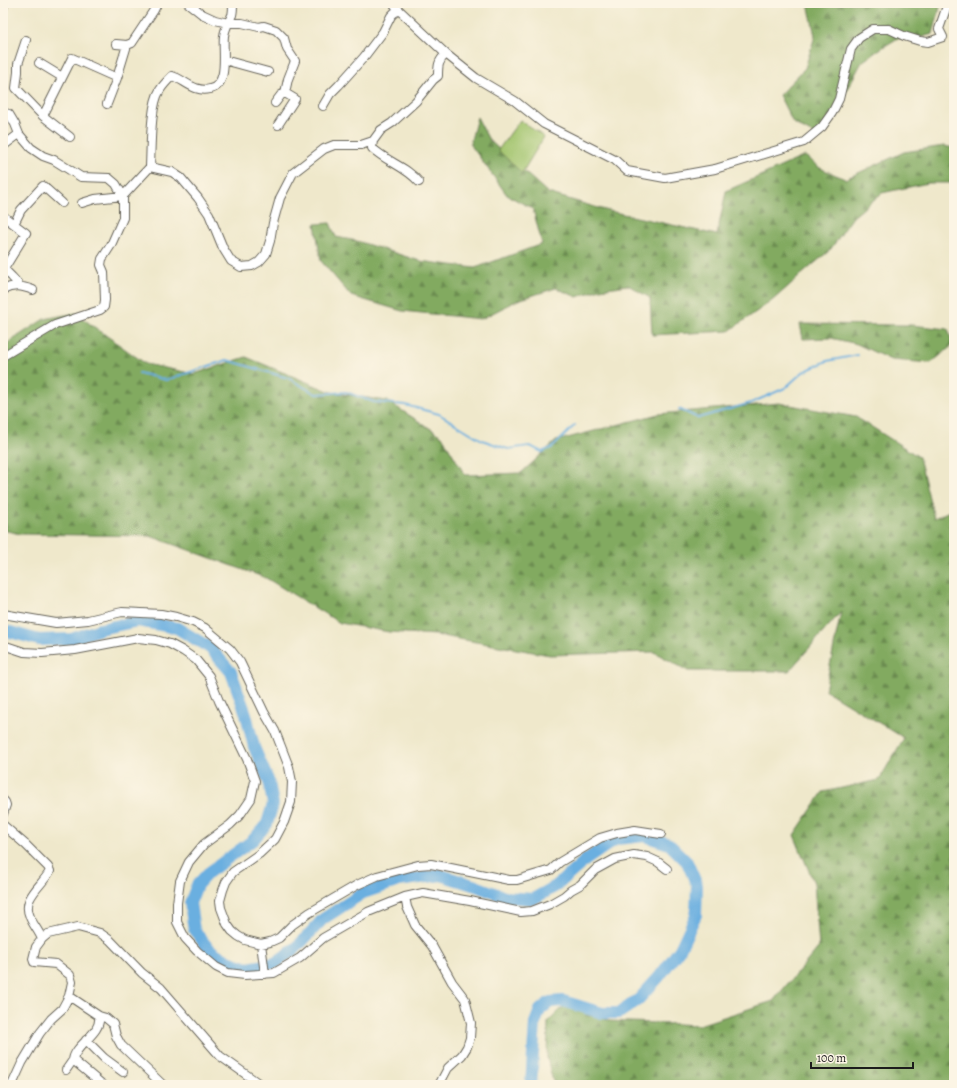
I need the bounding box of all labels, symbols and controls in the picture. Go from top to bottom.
scale bar [811,1044,913,1070]
text: 100 m [817,1050,846,1066]

